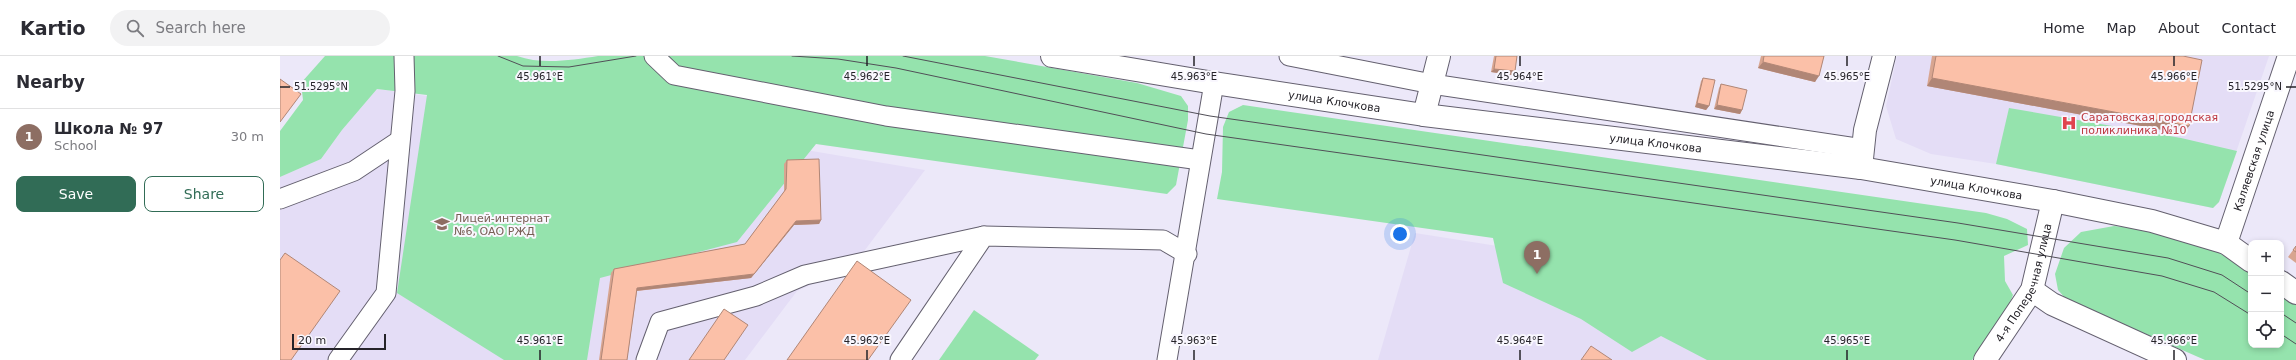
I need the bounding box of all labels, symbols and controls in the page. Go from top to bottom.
search box [110,10,390,46]
text: Kartio [20,17,86,39]
icon: search [124,17,146,39]
text: Search here [156,19,246,37]
text: Home [2043,20,2085,36]
text: Map [2107,20,2136,36]
text: About [2158,20,2200,36]
text: Contact [2222,20,2276,36]
text: 45.961°E [517,71,563,82]
text: 45.962°E [844,71,890,82]
text: 45.963°E [1171,71,1217,82]
text: 45.964°E [1497,71,1543,82]
text: 45.965°E [1824,71,1870,82]
text: 45.966°E [2151,71,2197,82]
text: Nearby [16,72,85,92]
text: 51.5295°N [294,81,348,92]
text: 51.5295°N [2228,81,2282,92]
street label: улица Клочкова [1287,88,1381,115]
street label: Каляевская улица [2231,108,2277,213]
place label: Саратовская городская поликлиника №10 [2081,111,2218,137]
hospital icon: Саратовская городская поликлиника №10 [2060,114,2078,132]
text: Школа № 97 [54,120,164,138]
text: 1 [24,129,34,144]
text: 30 m [231,129,264,144]
street label: улица Клочкова [1609,132,1703,156]
text: School [54,138,97,153]
street label: улица Клочкова [1929,174,2023,203]
button: Save [16,176,136,212]
button: Share [144,176,264,212]
place label: Лицей-интернат №6, ОАО РЖД [454,212,550,238]
school or university icon: Лицей-интернат №6, ОАО РЖД [433,215,451,233]
street label: 4-я Поперечная улица [1993,222,2055,345]
your location [1390,224,1410,244]
map controls [2248,240,2284,348]
button: + [2248,240,2284,276]
pin: 1 [1524,241,1550,274]
button: − [2248,276,2284,312]
button: locate [2248,312,2284,348]
scale bar [292,332,386,351]
text: 20 m [298,334,326,347]
text: 45.961°E [517,335,563,346]
text: 45.962°E [844,335,890,346]
text: 45.963°E [1171,335,1217,346]
text: 45.964°E [1497,335,1543,346]
text: 45.965°E [1824,335,1870,346]
text: 45.966°E [2151,335,2197,346]

